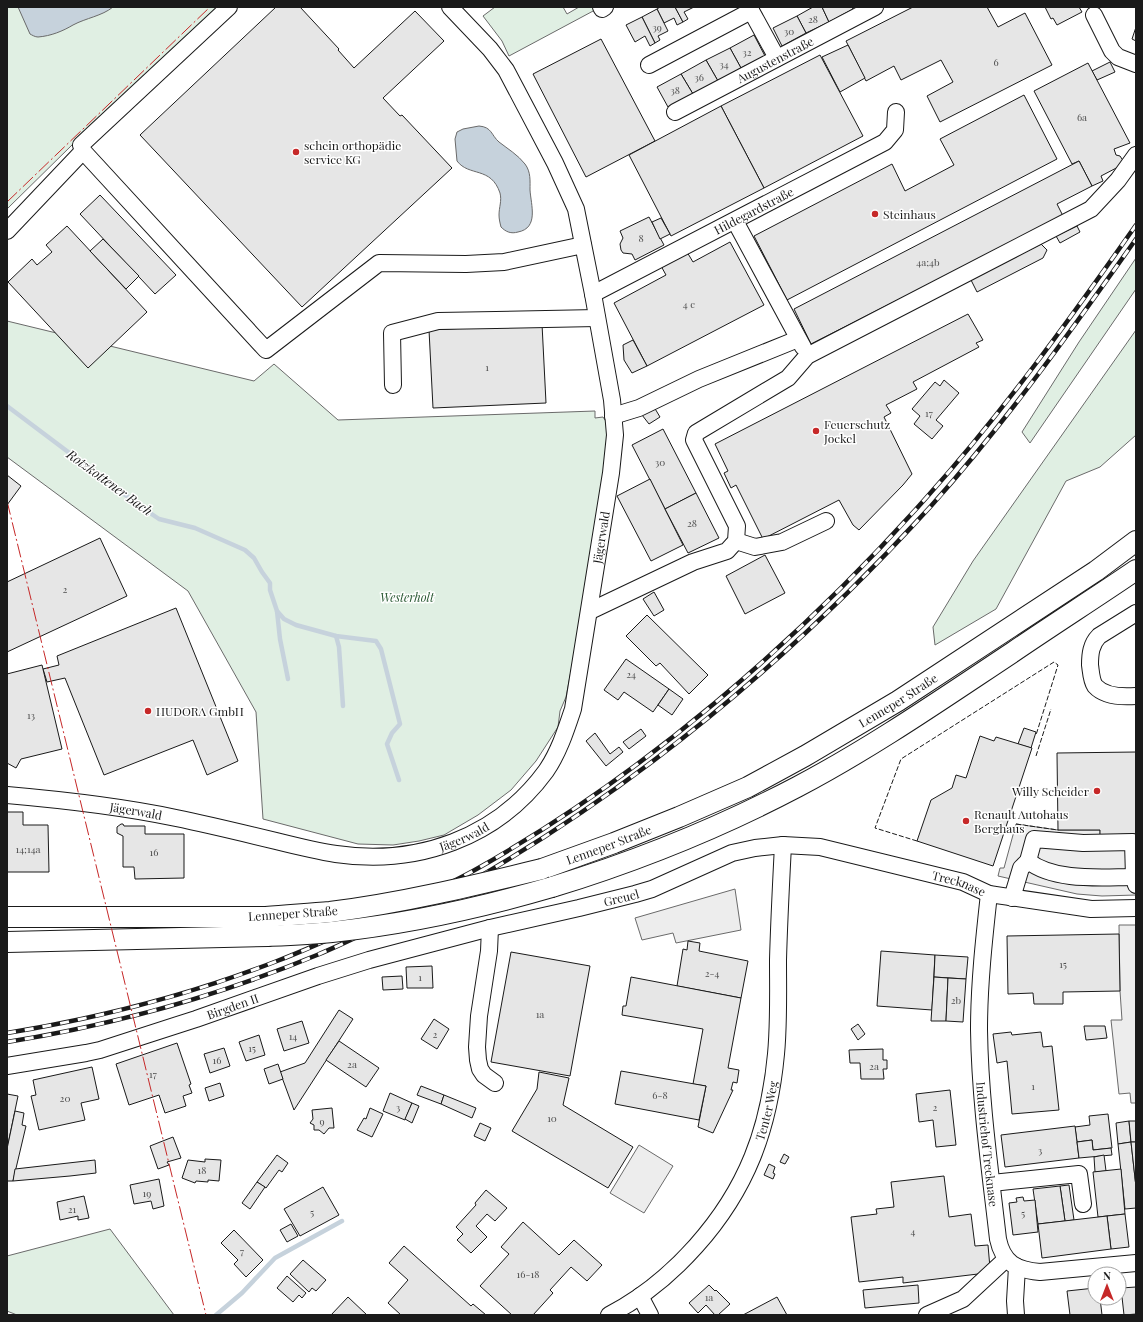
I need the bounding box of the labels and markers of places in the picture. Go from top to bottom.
place label: schein orthopädie service KG [304,137,401,167]
marker: schein orthopädie service KG [291,147,301,157]
place label: Steinhaus [883,206,936,222]
marker: Steinhaus [870,209,880,219]
place label: Feuerschutz Jockel [823,416,890,446]
marker: Feuerschutz Jockel [811,426,821,436]
place label: HUDORA GmbH [156,703,244,719]
marker: HUDORA GmbH [143,706,153,716]
place label: Willy Scheider [1011,783,1090,799]
marker: Willy Scheider [1092,786,1102,796]
place label: Renault Autohaus Berghaus [974,806,1068,836]
marker: Renault Autohaus Berghaus [961,816,971,826]

